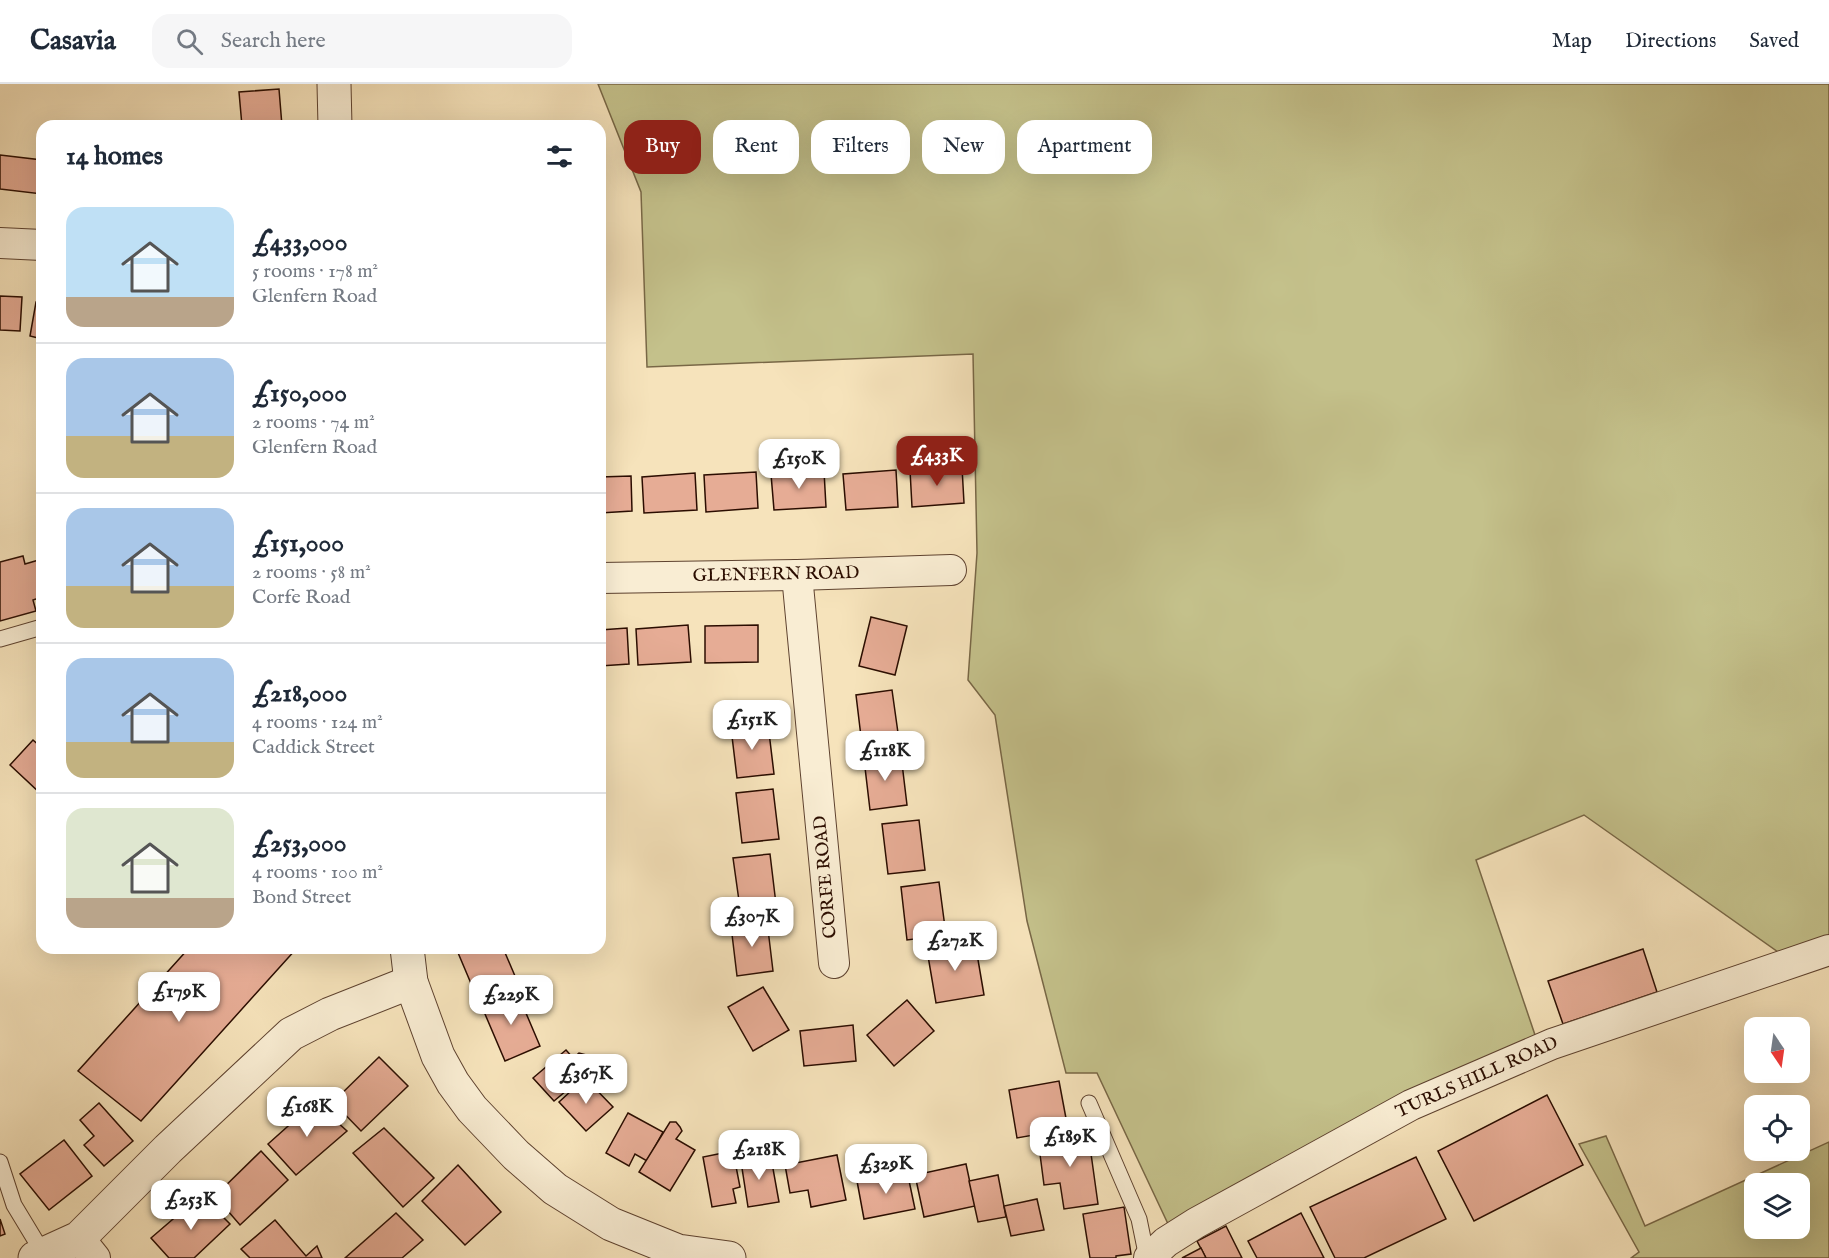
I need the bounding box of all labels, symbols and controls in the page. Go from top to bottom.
search box [152,14,572,68]
text: Casavia [30,24,116,59]
icon: search [173,25,206,58]
text: Search here [221,27,326,55]
text: Map [1552,28,1592,55]
text: Directions [1625,28,1716,55]
text: Saved [1749,28,1799,55]
chip: Buy [624,120,701,174]
chip: Rent [713,120,799,174]
chip: Filters [811,120,910,174]
chip: New [922,120,1005,174]
chip: Apartment [1017,120,1152,174]
text: 14 homes [66,140,163,173]
icon: filters [543,140,576,173]
text: £433,000 [252,226,347,259]
icon: home [114,231,186,303]
text: 5 rooms · 178 m² [252,259,378,284]
text: Glenfern Road [252,284,377,309]
text: £150,000 [252,377,347,410]
icon: home [114,382,186,454]
text: 2 rooms · 74 m² [252,410,375,435]
text: Glenfern Road [252,435,377,460]
pin: £433K [895,436,979,487]
pin: £150K [757,439,841,490]
text: £433K [910,443,964,468]
text: £150K [773,446,825,471]
text: £151,000 [252,527,344,560]
icon: home [114,532,186,604]
text: 2 rooms · 58 m² [252,560,371,585]
street label: GLENFERN ROAD [692,562,860,588]
text: Corfe Road [252,585,350,610]
text: £218,000 [252,677,347,710]
icon: home [114,682,186,754]
pin: £151K [710,700,794,751]
text: £151K [727,707,777,732]
text: 4 rooms · 124 m² [252,710,383,735]
pin: £118K [843,731,927,782]
text: Caddick Street [252,735,375,760]
text: £118K [859,738,911,763]
street label: CORFE ROAD [809,814,843,940]
text: £253,000 [252,827,347,860]
icon: home [114,832,186,904]
text: 4 rooms · 100 m² [252,860,383,885]
text: Bond Street [252,885,351,910]
pin: £307K [710,897,794,948]
text: £307K [725,904,779,929]
pin: £272K [913,921,997,972]
text: £272K [927,928,983,953]
pin: £179K [137,972,221,1023]
pin: £229K [469,975,553,1026]
text: £179K [152,979,206,1004]
text: £229K [483,982,539,1007]
north arrow [1744,1017,1810,1083]
map controls [1744,1017,1810,1239]
street label: TURLS HILL ROAD [1392,1032,1562,1124]
pin: £367K [544,1054,628,1105]
text: £367K [559,1061,613,1086]
pin: £168K [265,1087,349,1138]
text: £168K [281,1094,333,1119]
button: locate [1744,1095,1810,1161]
pin: £189K [1028,1117,1112,1168]
text: £189K [1044,1124,1096,1149]
pin: £218K [717,1130,801,1181]
text: £218K [733,1137,786,1162]
pin: £329K [844,1144,928,1195]
text: £329K [859,1151,913,1176]
button: layers [1744,1173,1810,1239]
pin: £253K [149,1180,233,1231]
text: £253K [165,1187,217,1212]

